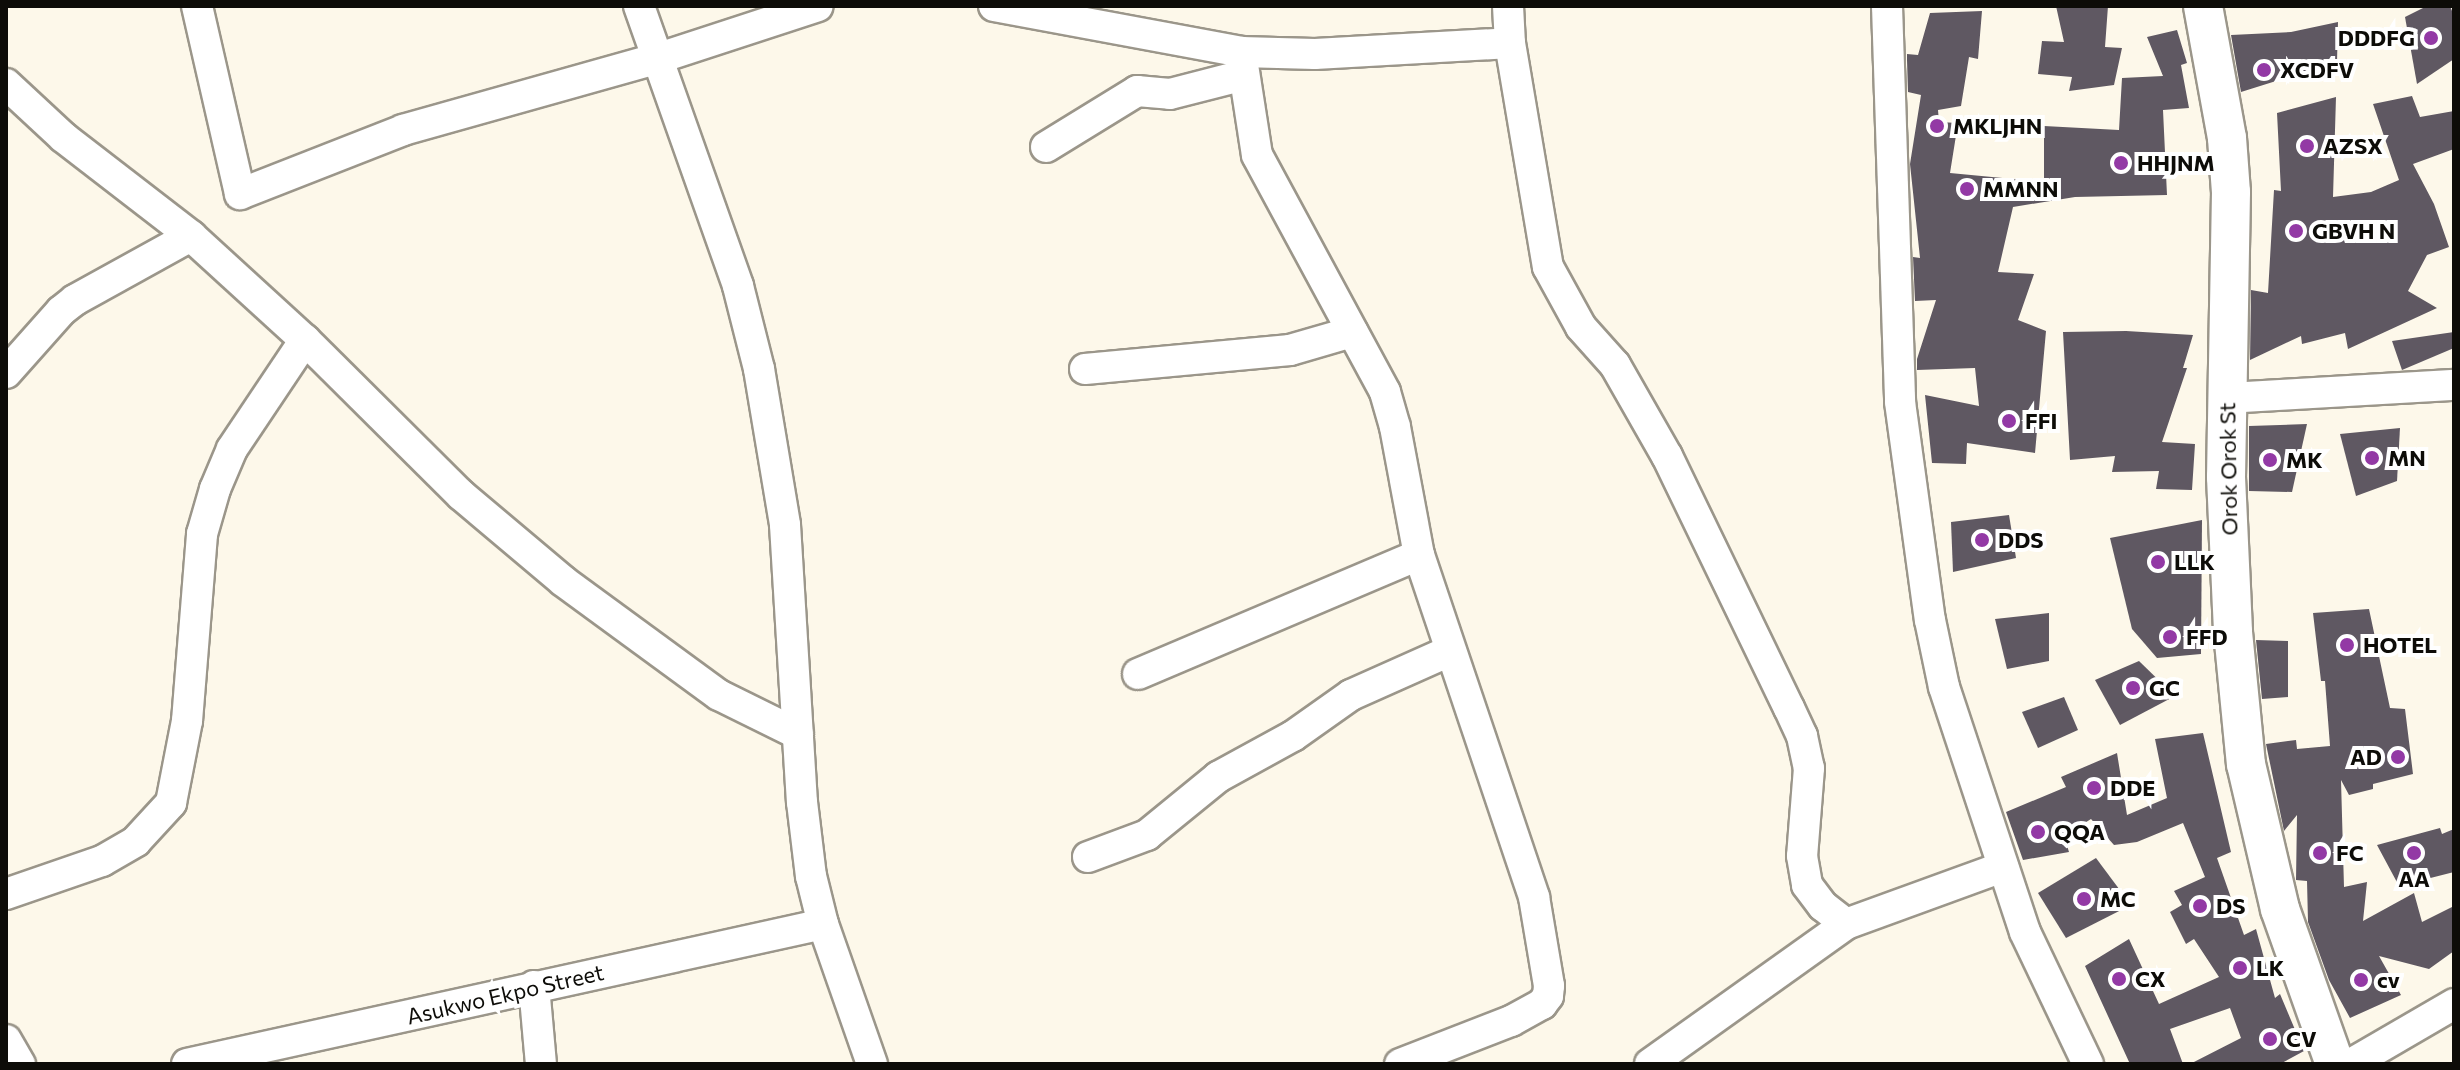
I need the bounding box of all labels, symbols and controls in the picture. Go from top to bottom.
place label: DDDFG [2338,25,2415,51]
marker: DDDFG [2422,29,2440,47]
place label: XCDFV [2280,57,2354,83]
marker: XCDFV [2255,61,2273,79]
place label: MKLJHN [1953,113,2042,139]
marker: MKLJHN [1928,117,1946,135]
place label: AZSX [2323,133,2383,159]
marker: AZSX [2298,137,2316,155]
place label: HHJNM [2137,150,2215,176]
marker: HHJNM [2112,154,2130,172]
place label: MMNN [1983,176,2058,202]
marker: MMNN [1958,180,1976,198]
place label: GBVH N [2312,218,2395,244]
marker: GBVH N [2287,222,2305,240]
street label: Orok Orok St [2214,402,2242,536]
place label: FFI [2025,408,2057,434]
marker: FFI [2000,412,2018,430]
place label: MN [2388,445,2426,471]
place label: MK [2286,447,2323,473]
marker: MN [2363,449,2381,467]
marker: MK [2261,451,2279,469]
place label: DDS [1998,527,2043,553]
marker: DDS [1973,531,1991,549]
place label: LLK [2174,549,2215,575]
marker: LLK [2149,553,2167,571]
place label: FFD [2186,624,2228,650]
marker: FFD [2161,628,2179,646]
place label: HOTEL [2363,632,2437,658]
marker: HOTEL [2338,636,2356,654]
place label: GC [2149,675,2180,701]
marker: GC [2124,679,2142,697]
place label: AD [2350,744,2382,770]
marker: AD [2389,748,2407,766]
place label: DDE [2110,775,2155,801]
marker: DDE [2085,779,2103,797]
place label: QQA [2054,819,2105,845]
marker: QQA [2029,823,2047,841]
place label: FC [2336,840,2364,866]
marker: FC [2311,844,2329,862]
marker: AA [2405,844,2423,862]
place label: AA [2398,866,2430,892]
place label: MC [2100,886,2136,912]
marker: MC [2075,890,2093,908]
place label: DS [2216,893,2245,919]
marker: DS [2191,897,2209,915]
place label: LK [2256,955,2284,981]
street label: Asukwo Ekpo Street [404,958,606,1030]
marker: LK [2231,959,2249,977]
place label: CX [2135,966,2166,992]
place label: cv [2377,967,2400,993]
marker: CX [2110,970,2128,988]
marker: cv [2352,971,2370,989]
place label: CV [2286,1026,2317,1052]
marker: CV [2261,1030,2279,1048]

